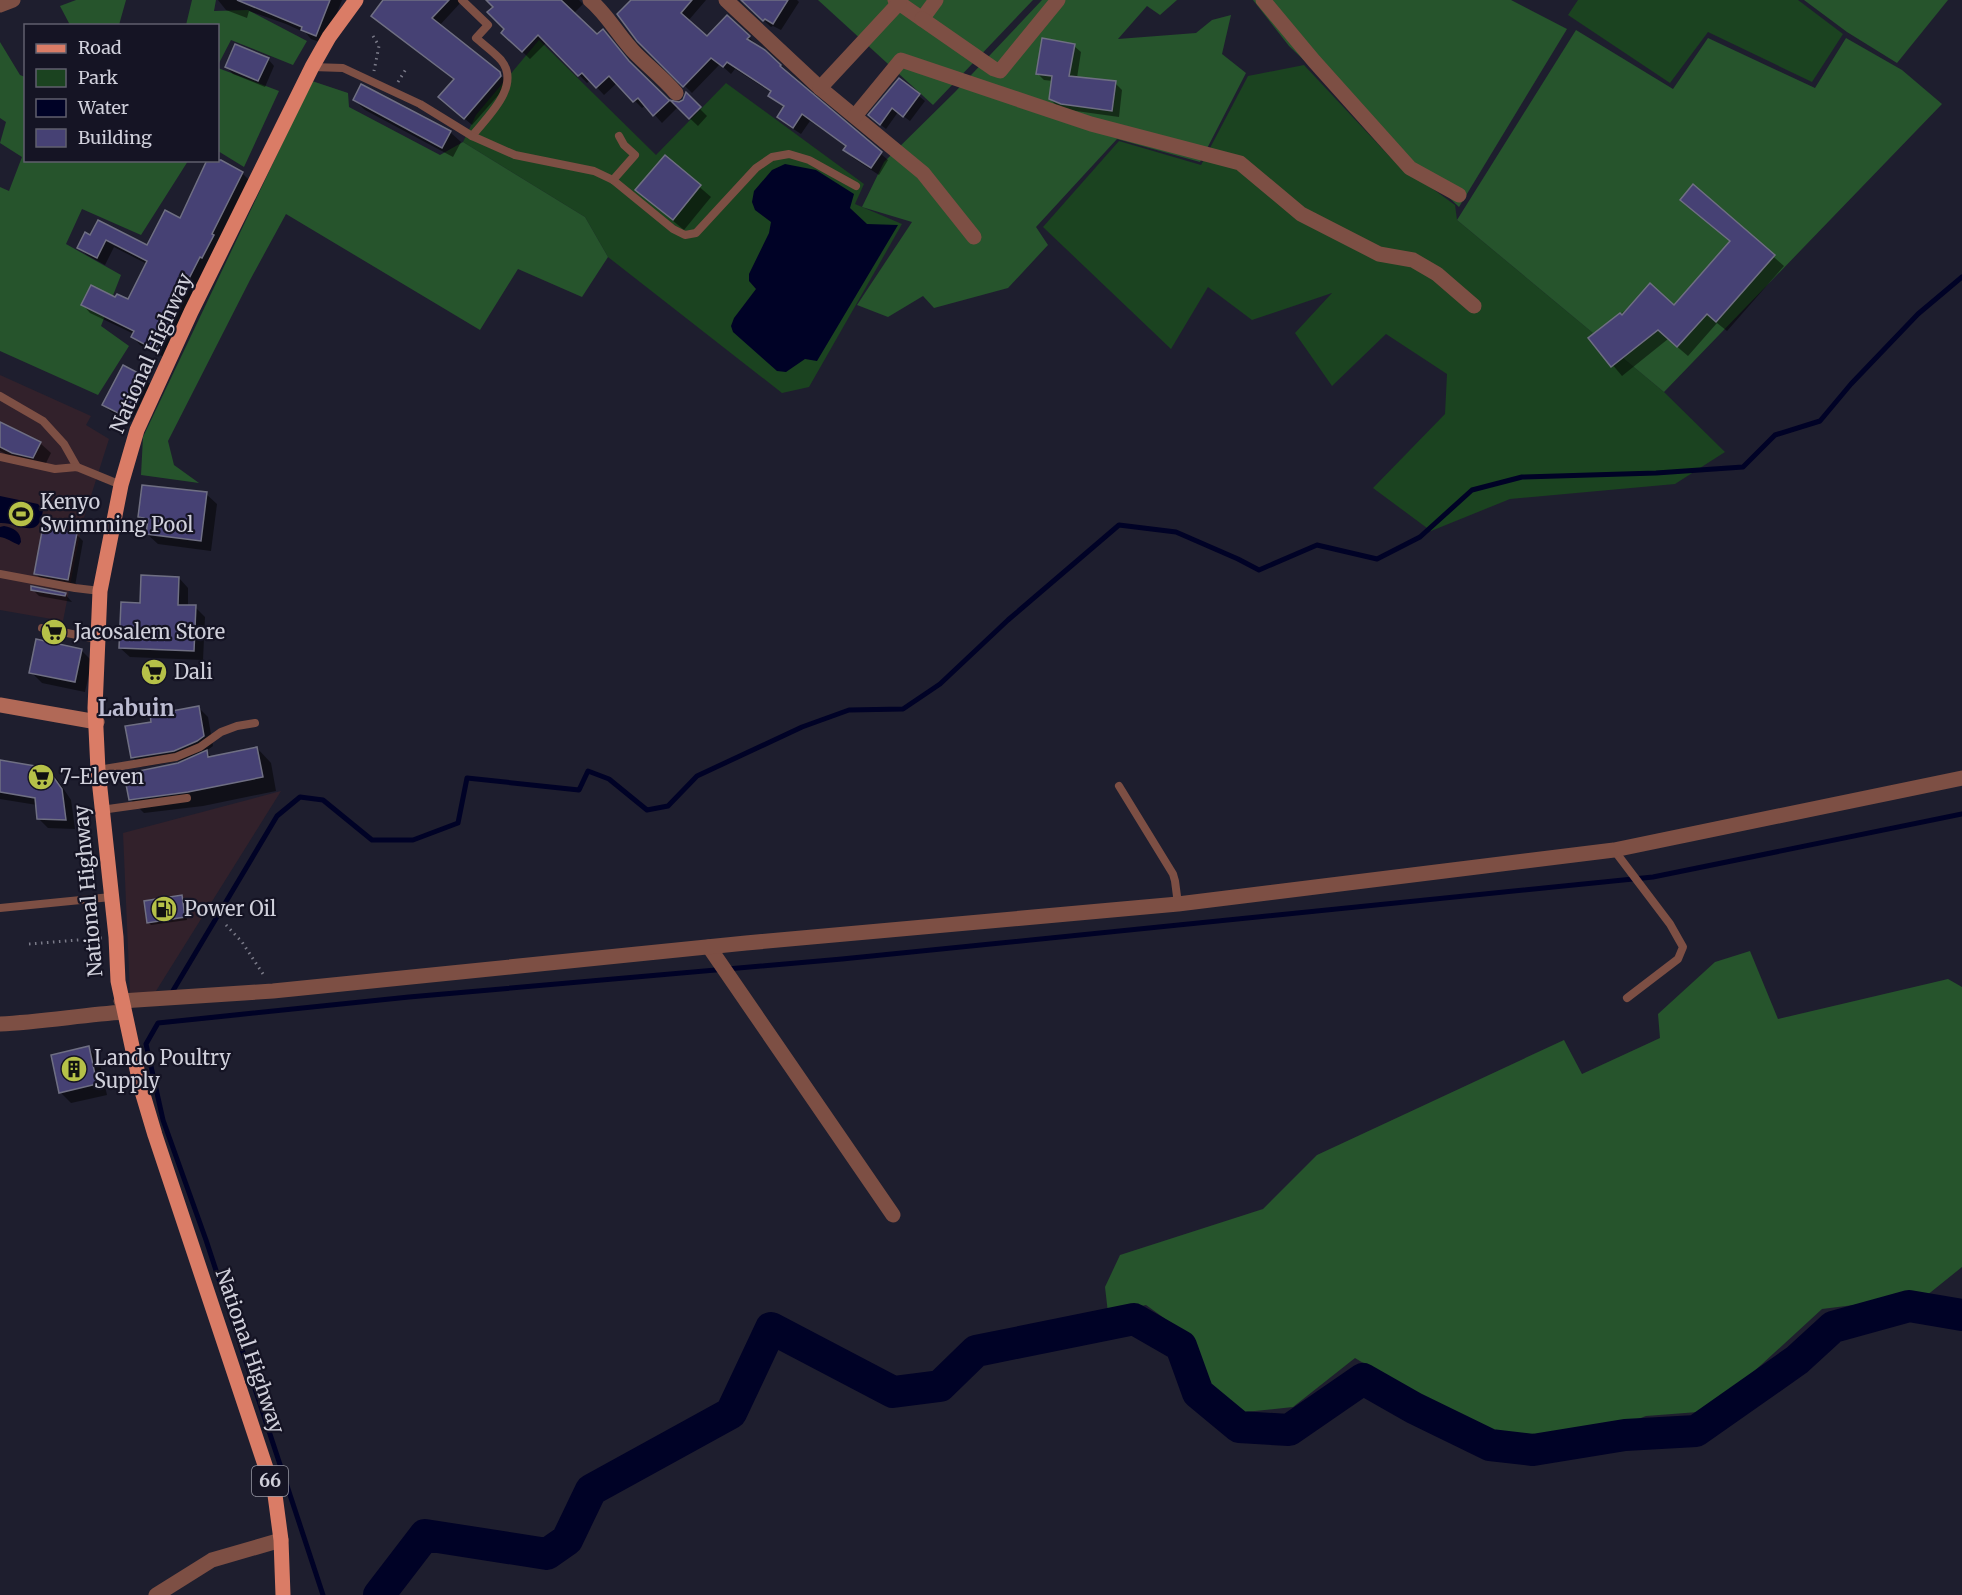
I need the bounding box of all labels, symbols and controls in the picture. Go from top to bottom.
legend [24,24,219,162]
text: Road [78,36,122,59]
text: Park [78,66,119,89]
text: Water [77,96,129,119]
text: Building [78,126,152,149]
street label: National Highway [104,269,197,437]
place label: Kenyo Swimming Pool [40,489,194,537]
sports icon: Kenyo Swimming Pool [6,499,36,529]
supermarket icon: Jacosalem Store [39,617,69,647]
place label: Jacosalem Store [73,619,225,644]
supermarket icon: Dali [139,657,169,687]
place label: Dali [174,659,213,684]
district label: Labuin [98,694,174,722]
supermarket icon: 7-Eleven [26,762,56,792]
place label: 7-Eleven [60,764,144,789]
street label: National Highway [67,804,107,978]
fuel station icon: Power Oil [149,894,179,924]
place label: Power Oil [184,896,276,921]
place label: Lando Poultry Supply [94,1045,231,1093]
building icon: Lando Poultry Supply [59,1054,89,1084]
street label: National Highway [211,1265,290,1437]
road number: 66 [252,1466,288,1496]

